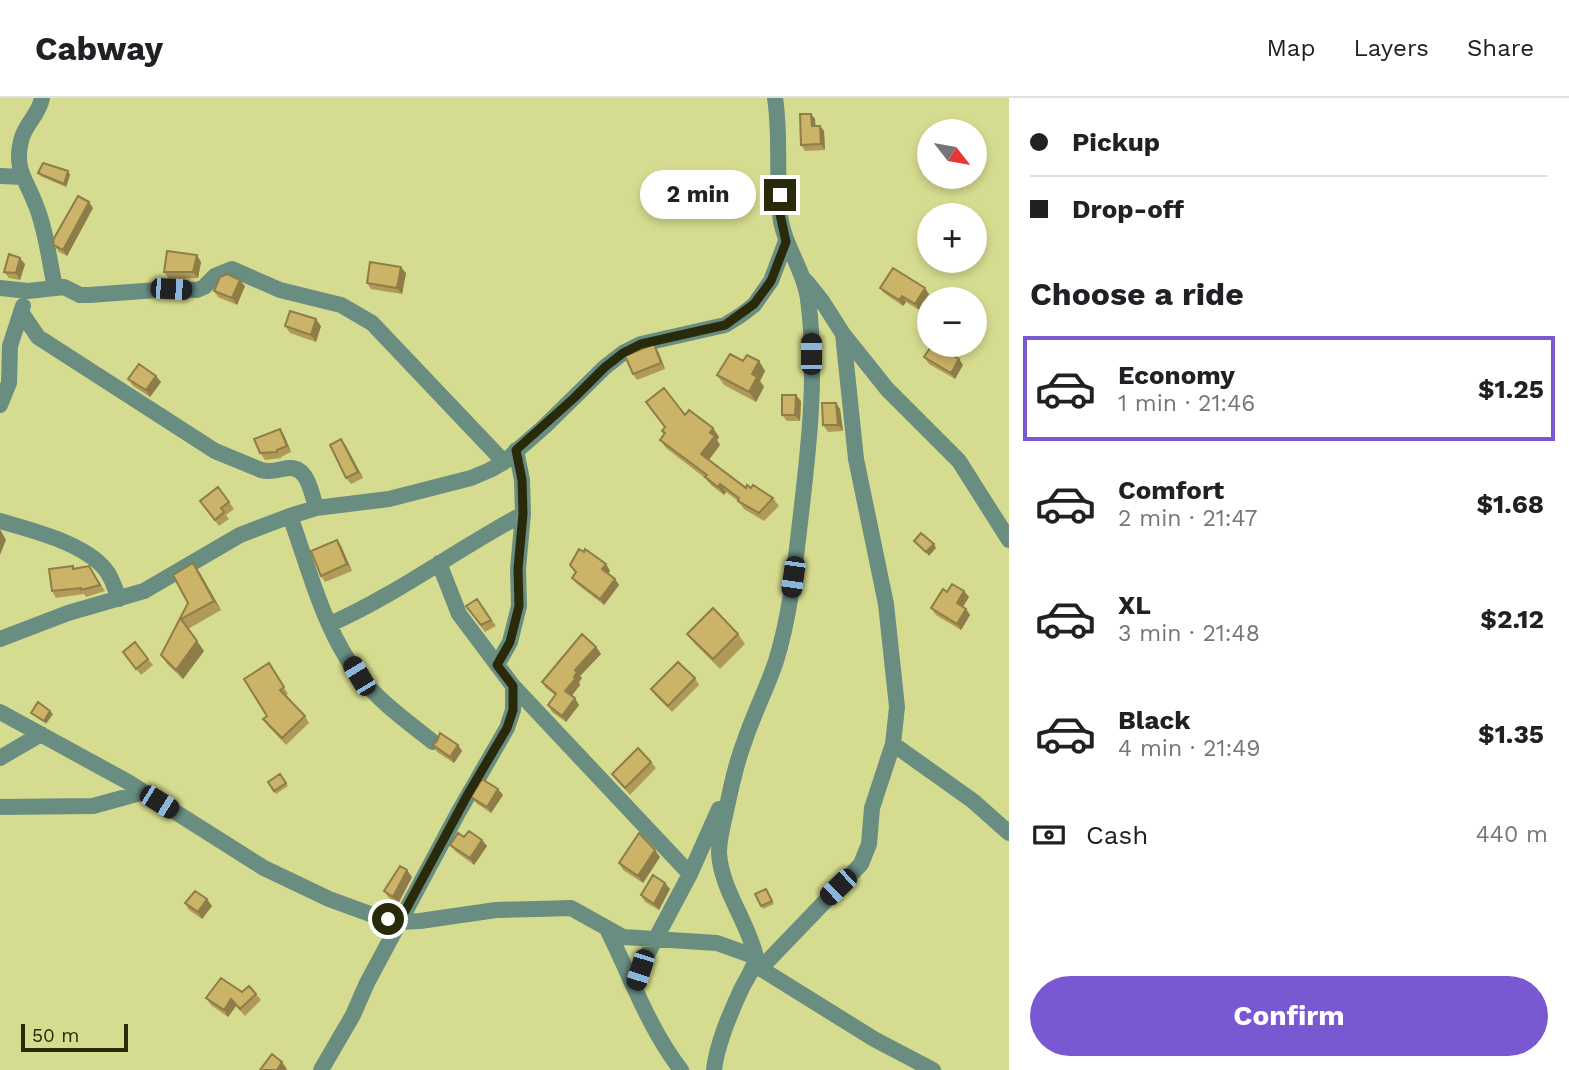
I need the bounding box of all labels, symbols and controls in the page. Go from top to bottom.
text: Cabway [35,29,163,68]
text: Map [1267,34,1315,62]
text: Layers [1353,34,1429,62]
text: Share [1467,34,1534,62]
north arrow [917,119,987,189]
map controls [917,119,987,357]
text: Pickup [1072,127,1160,157]
callout: 2 min [640,170,756,220]
route end [764,179,796,211]
text: 2 min [667,181,729,208]
text: Drop-off [1072,194,1184,224]
button: + [917,203,987,273]
text: Choose a ride [1030,275,1244,313]
car [150,277,193,301]
button: − [917,287,987,357]
car [801,333,822,375]
icon: car [1034,357,1097,420]
text: Economy [1118,360,1235,390]
text: $1.25 [1478,374,1544,404]
text: 1 min · 21:46 [1118,390,1255,417]
icon: car [1034,472,1097,535]
text: Comfort [1118,475,1224,505]
text: $1.68 [1476,489,1544,519]
text: 2 min · 21:47 [1118,505,1257,532]
car [780,555,807,599]
icon: car [1034,587,1097,650]
text: XL [1118,590,1151,620]
text: $2.12 [1480,604,1544,634]
text: 3 min · 21:48 [1118,620,1260,647]
car [340,653,379,699]
icon: car [1034,702,1097,765]
text: Black [1118,705,1190,735]
text: $1.35 [1478,719,1544,749]
text: 4 min · 21:49 [1118,735,1261,762]
car [136,782,183,822]
icon: cash [1030,816,1068,854]
text: Cash [1086,820,1148,850]
text: 440 m [1476,821,1548,848]
car [816,865,861,909]
route start [372,903,404,935]
car [624,947,657,993]
button: Confirm [1030,976,1548,1056]
scale bar [21,1021,128,1053]
text: 50 m [32,1024,79,1047]

